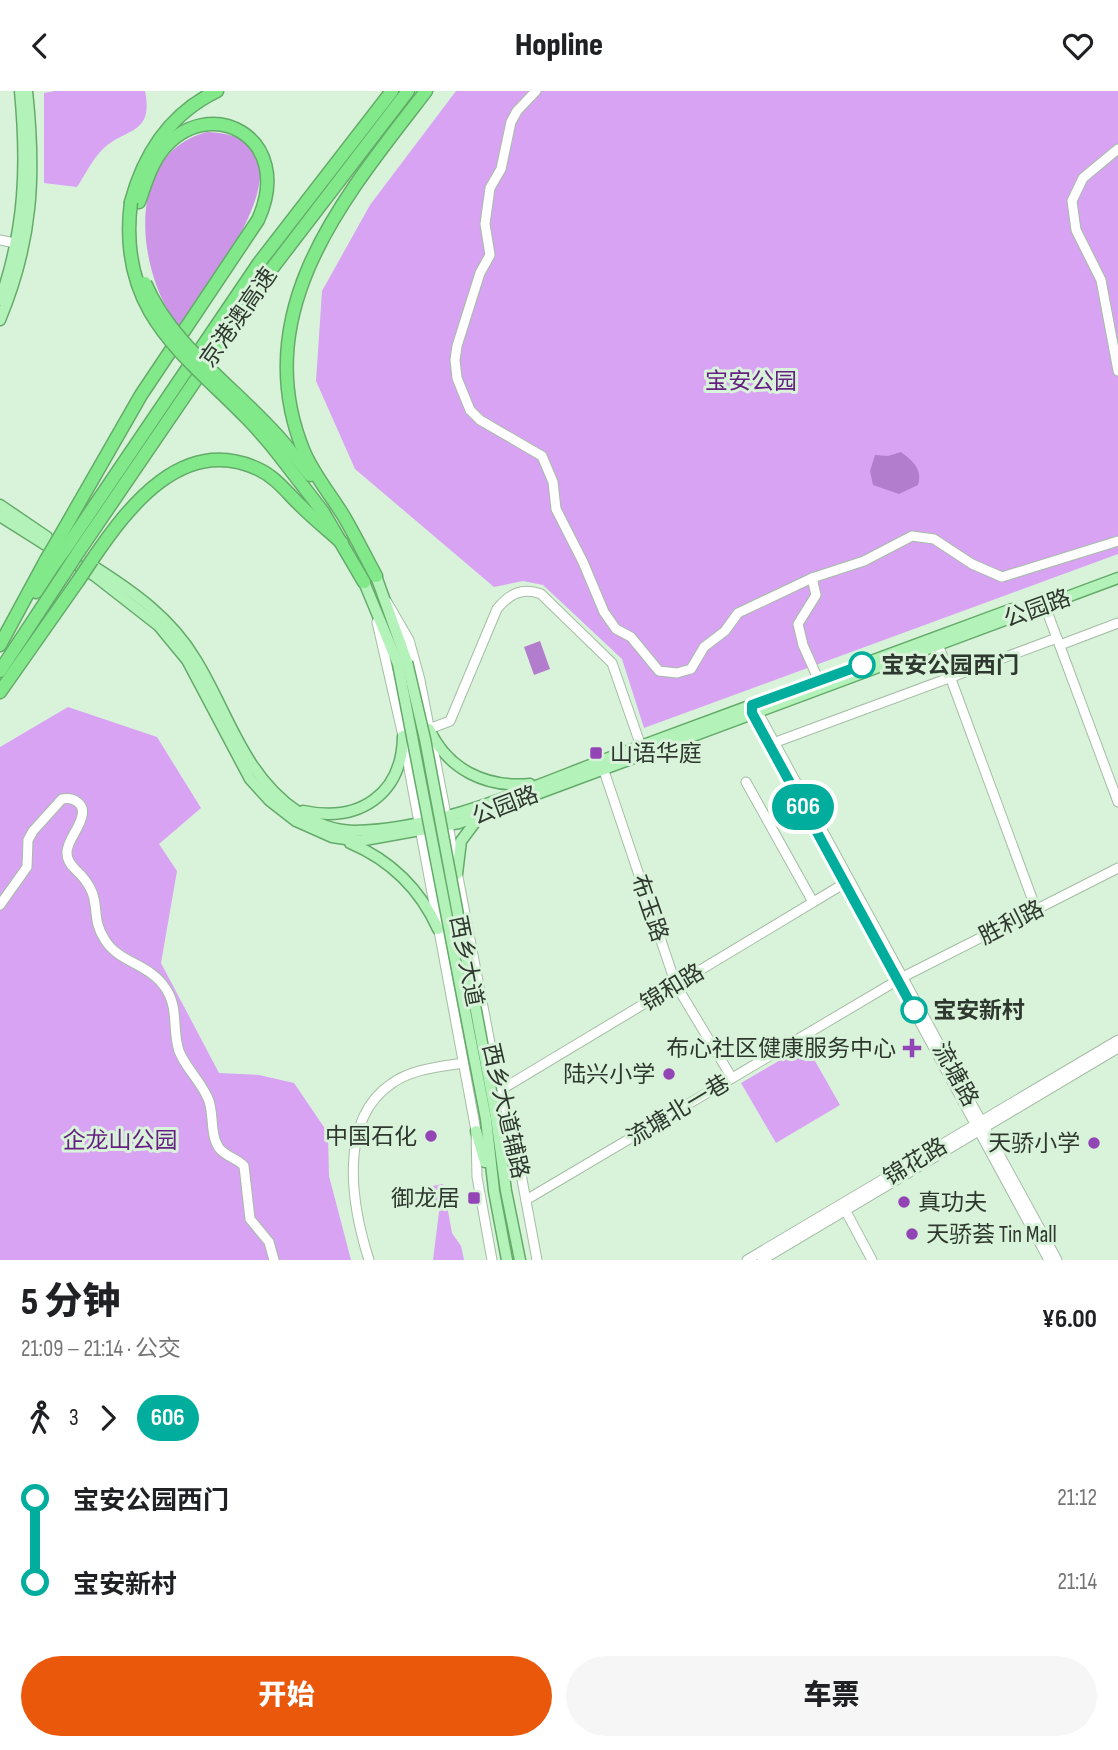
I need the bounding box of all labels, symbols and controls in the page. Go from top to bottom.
text: Hopline [515,26,603,65]
icon: back [21,27,59,65]
icon: heart [1059,27,1097,65]
street label: 京港澳高速 [194,262,283,373]
park label: 宝安公园 [705,368,797,396]
street label: 公园路 [1000,584,1075,634]
marker: 宝安公园西门 [849,652,875,678]
place label: 宝安公园西门 [881,652,1019,680]
place label: 山语华庭 [610,740,702,768]
marker: 山语华庭 [588,745,604,761]
street label: 公园路 [468,780,543,831]
line badge: 606 [763,784,843,830]
text: 606 [786,792,820,821]
street label: 布玉路 [625,871,674,946]
street label: 胜利路 [974,895,1049,951]
street label: 西乡大道 [443,913,489,1009]
street label: 锦和路 [636,958,709,1018]
marker: 宝安新村 [901,997,927,1023]
place label: 宝安新村 [933,997,1025,1025]
place label: 布心社区健康服务中心 [666,1035,896,1063]
marker: 布心社区健康服务中心 [902,1038,922,1058]
street label: 流塘路 [926,1038,984,1111]
street label: 西乡大道辅路 [476,1041,534,1182]
place label: 陆兴小学 [563,1061,655,1089]
marker: 陆兴小学 [661,1066,677,1082]
street label: 流塘北一巷 [622,1069,735,1152]
place label: 中国石化 [325,1123,417,1151]
park label: 企龙山公园 [63,1127,178,1155]
marker: 中国石化 [423,1128,439,1144]
place label: 天骄小学 [988,1130,1080,1158]
street label: 锦花路 [879,1132,952,1192]
marker: 天骄小学 [1086,1135,1102,1151]
place label: 御龙居 [391,1185,460,1213]
place label: 真功夫 [918,1189,987,1217]
marker: 御龙居 [466,1190,482,1206]
marker: 真功夫 [896,1194,912,1210]
place label: 天骄荟 Tin Mall [926,1221,1057,1249]
marker: 天骄荟 Tin Mall [904,1226,920,1242]
text: 5 分钟 [21,1280,120,1325]
text: ¥6.00 [1042,1304,1097,1335]
text: 21:09 – 21:14 · 公交 [21,1335,181,1363]
icon: walk [21,1399,59,1437]
icon: forward [89,1399,127,1437]
text: 606 [151,1403,185,1432]
text: 3 [69,1404,79,1432]
text: 21:12 [1057,1484,1097,1512]
text: 宝安公园西门 [73,1486,229,1517]
text: 21:14 [1057,1568,1097,1596]
text: 宝安新村 [73,1570,177,1601]
button: 开始 [21,1656,552,1736]
button: 车票 [566,1656,1097,1736]

